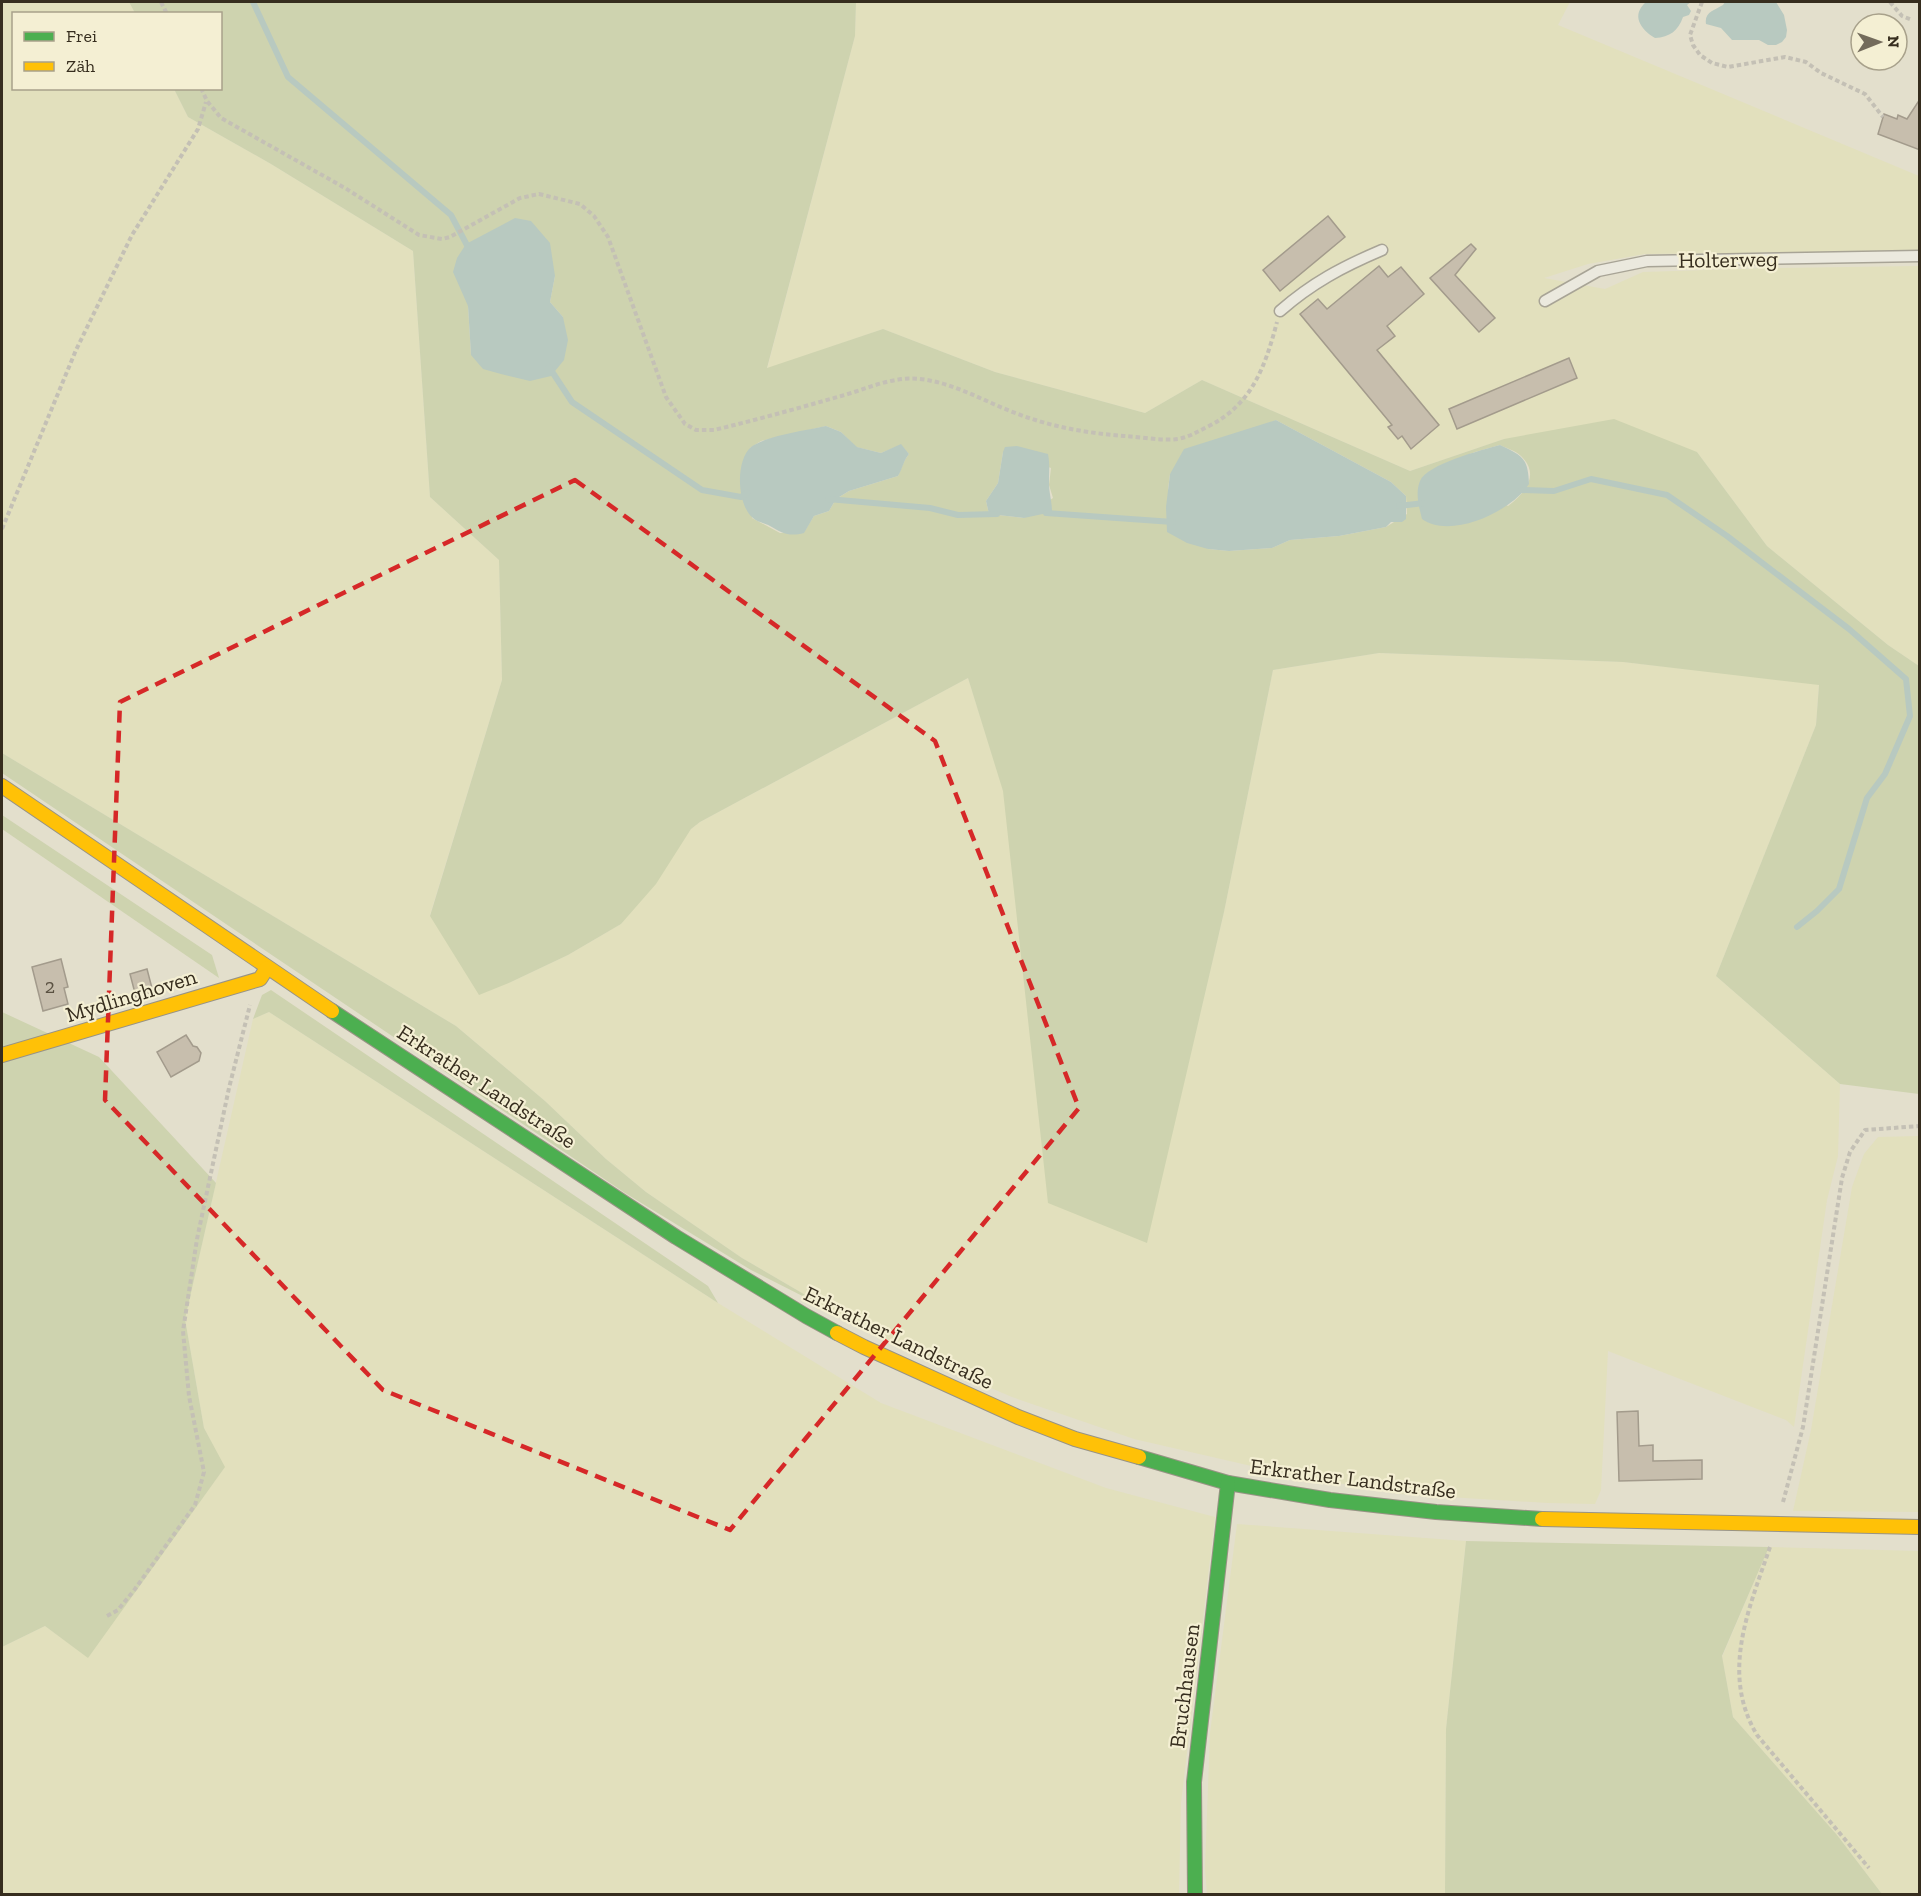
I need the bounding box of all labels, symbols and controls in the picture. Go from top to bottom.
legend [12,12,222,90]
north arrow [1849,12,1909,72]
text: Frei [66,25,97,47]
text: N [1884,35,1903,48]
text: Zäh [66,55,95,77]
street label: Holterweg [1678,245,1778,274]
street label: Mydlinghoven [62,963,200,1028]
house number: 2 [45,974,55,998]
street label: Erkrather Landstraße [392,1019,581,1154]
street label: Erkrather Landstraße [800,1280,998,1395]
street label: Erkrather Landstraße [1248,1452,1458,1505]
street label: Bruchhausen [1163,1622,1206,1750]

